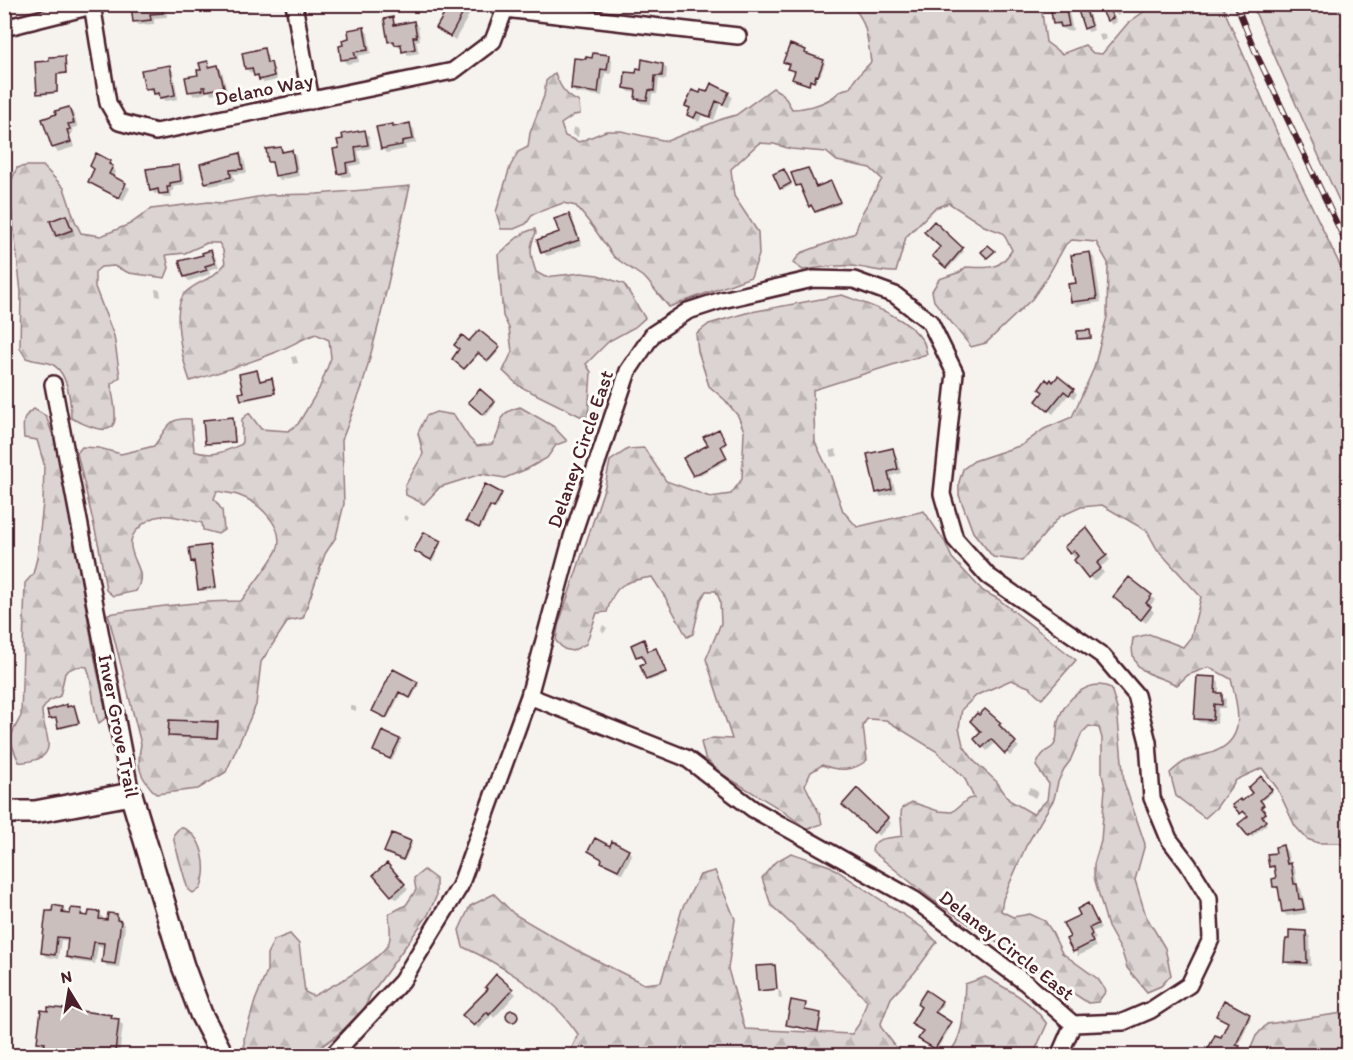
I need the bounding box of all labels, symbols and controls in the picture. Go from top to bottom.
street label: Delano Way [213,68,316,110]
street label: Delaney Circle East [542,367,618,531]
street label: Inver Grove Trail [93,652,145,800]
street label: Delaney Circle East [935,885,1080,1006]
north arrow [39,961,99,1021]
text: N [59,966,73,987]

